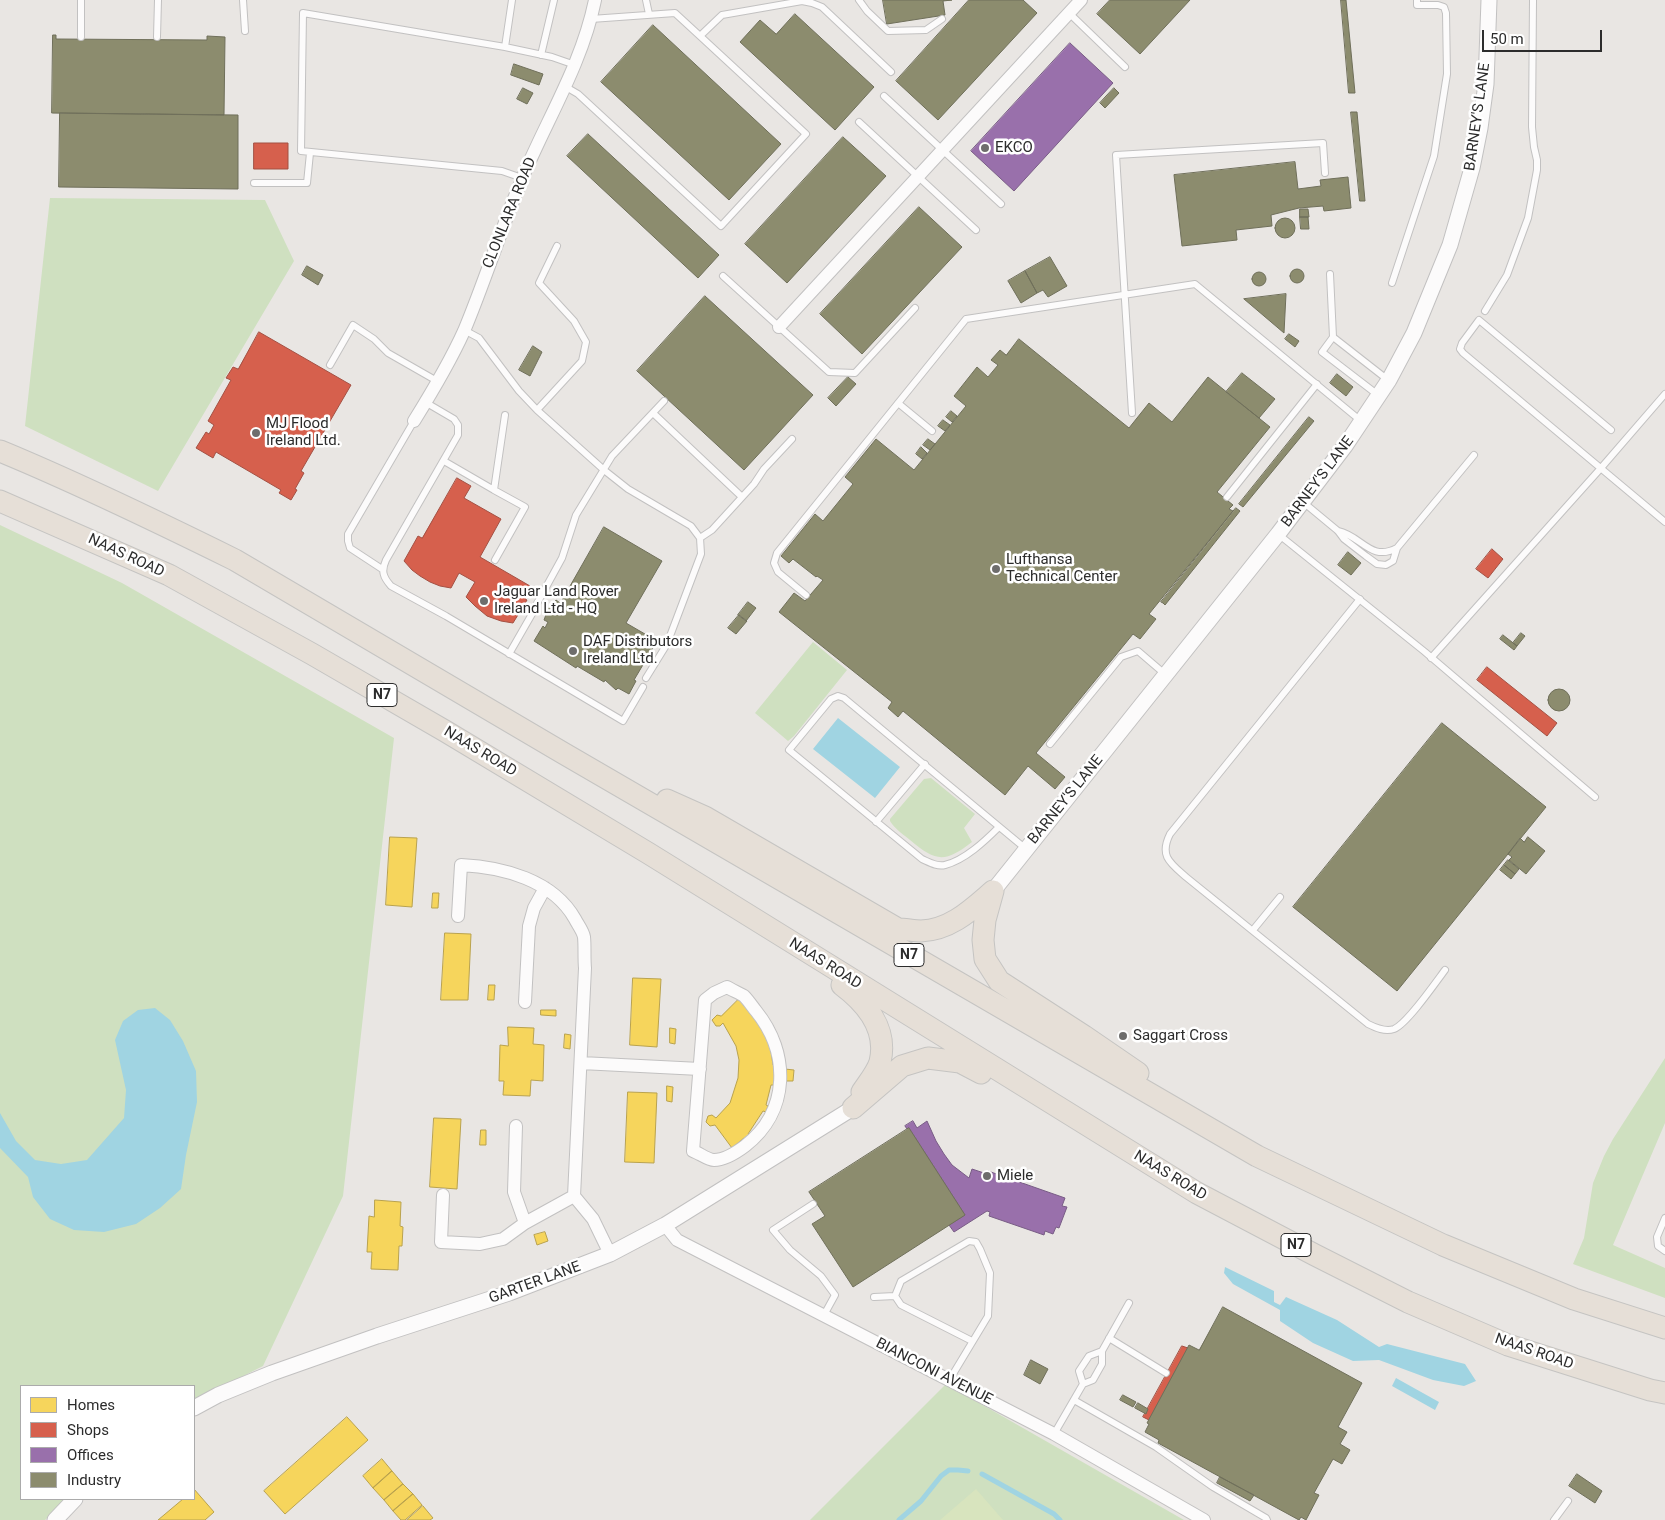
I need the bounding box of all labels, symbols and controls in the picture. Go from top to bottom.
scale bar [1485,20,1605,52]
text: 50 m [1490,30,1524,48]
street label: BARNEY'S LANE [1461,62,1495,172]
place label: EKCO [995,139,1033,157]
marker: EKCO [979,142,991,154]
street label: CLONLARA ROAD [480,155,540,271]
place label: MJ Flood Ireland Ltd. [266,415,341,450]
marker: MJ Flood Ireland Ltd. [250,427,262,439]
street label: BARNEY'S LANE [1278,433,1358,531]
street label: NAAS ROAD [85,531,167,581]
place label: Lufthansa Technical Center [1006,551,1118,586]
marker: Lufthansa Technical Center [990,563,1002,575]
place label: Jaguar Land Rover Ireland Ltd - HQ [494,583,619,618]
marker: Jaguar Land Rover Ireland Ltd - HQ [478,595,490,607]
place label: DAF Distributors Ireland Ltd. [583,633,692,668]
marker: DAF Distributors Ireland Ltd. [567,645,579,657]
road number: N7 [367,684,397,706]
street label: NAAS ROAD [440,723,520,781]
street label: BARNEY'S LANE [1025,752,1107,848]
street label: NAAS ROAD [785,935,865,993]
road number: N7 [894,944,924,966]
place label: Saggart Cross [1133,1027,1228,1045]
marker: Saggart Cross [1117,1030,1129,1042]
street label: NAAS ROAD [1130,1147,1210,1205]
place label: Miele [997,1167,1033,1185]
marker: Miele [981,1170,993,1182]
road number: N7 [1281,1234,1311,1256]
street label: GARTER LANE [487,1258,583,1308]
street label: NAAS ROAD [1492,1330,1576,1374]
street label: BIANCONI AVENUE [873,1335,995,1409]
legend [20,1385,195,1500]
text: Homes [67,1396,115,1414]
text: Shops [67,1421,109,1439]
text: Offices [67,1446,114,1464]
text: Industry [67,1471,121,1489]

